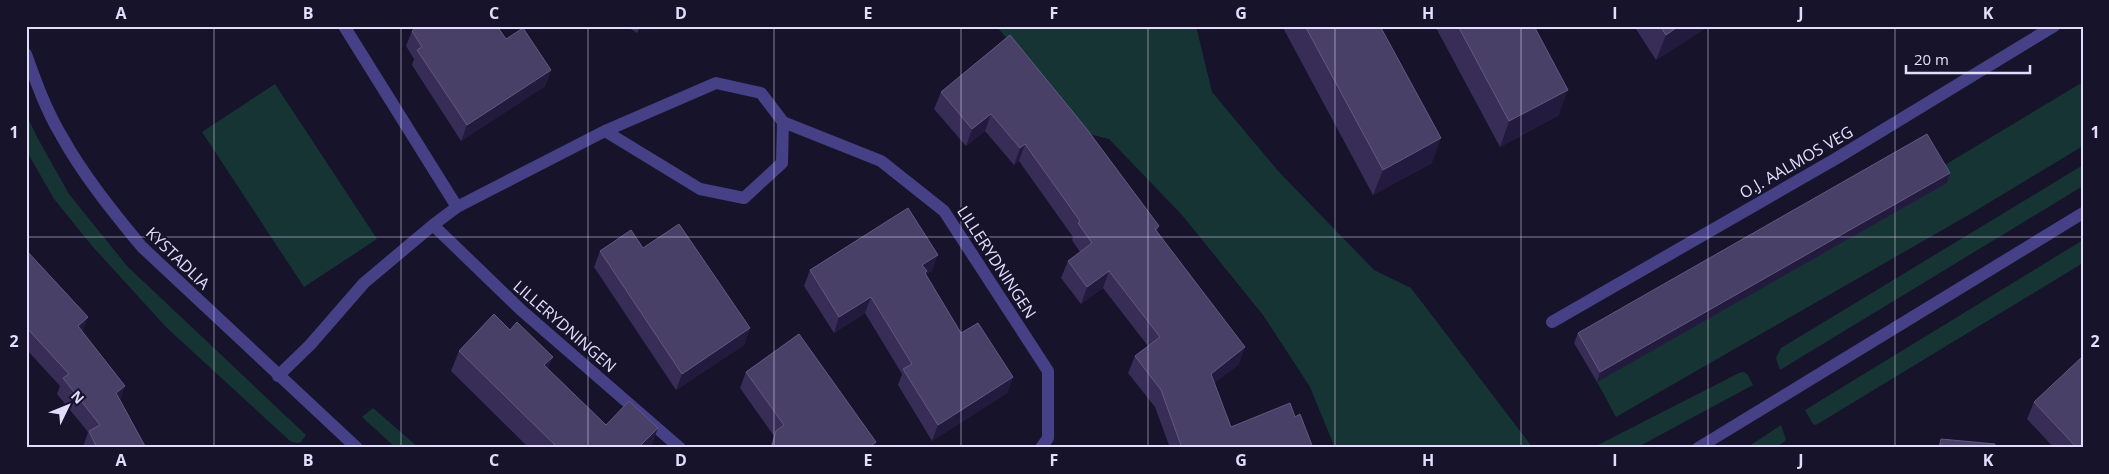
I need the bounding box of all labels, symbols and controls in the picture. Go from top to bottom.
text: A [115,2,127,24]
text: B [303,2,313,24]
text: C [489,2,499,24]
text: D [675,2,687,24]
text: E [864,2,873,24]
text: F [1050,2,1058,24]
text: G [1235,2,1247,24]
text: H [1422,2,1434,24]
text: I [1612,2,1618,24]
text: J [1796,2,1804,24]
text: K [1983,2,1994,24]
scale bar [1906,42,2030,74]
text: 20 m [1914,49,1949,69]
text: 1 [9,121,19,143]
street label: O.J. AALMOS VEG [1735,121,1857,203]
text: 1 [2090,121,2100,143]
street label: LILLERYDNINGEN [952,202,1042,322]
street label: KYSTADLIA [141,222,215,295]
street label: LILLERYDNINGEN [509,275,621,377]
text: 2 [9,330,19,352]
text: 2 [2090,330,2100,352]
north arrow [42,382,92,432]
text: N [67,386,89,407]
text: A [115,449,127,471]
text: B [303,449,313,471]
text: C [489,449,499,471]
text: D [675,449,687,471]
text: E [864,449,873,471]
text: F [1050,449,1058,471]
text: G [1235,449,1247,471]
text: H [1422,449,1434,471]
text: I [1612,449,1618,471]
text: J [1796,449,1804,471]
text: K [1983,449,1994,471]

